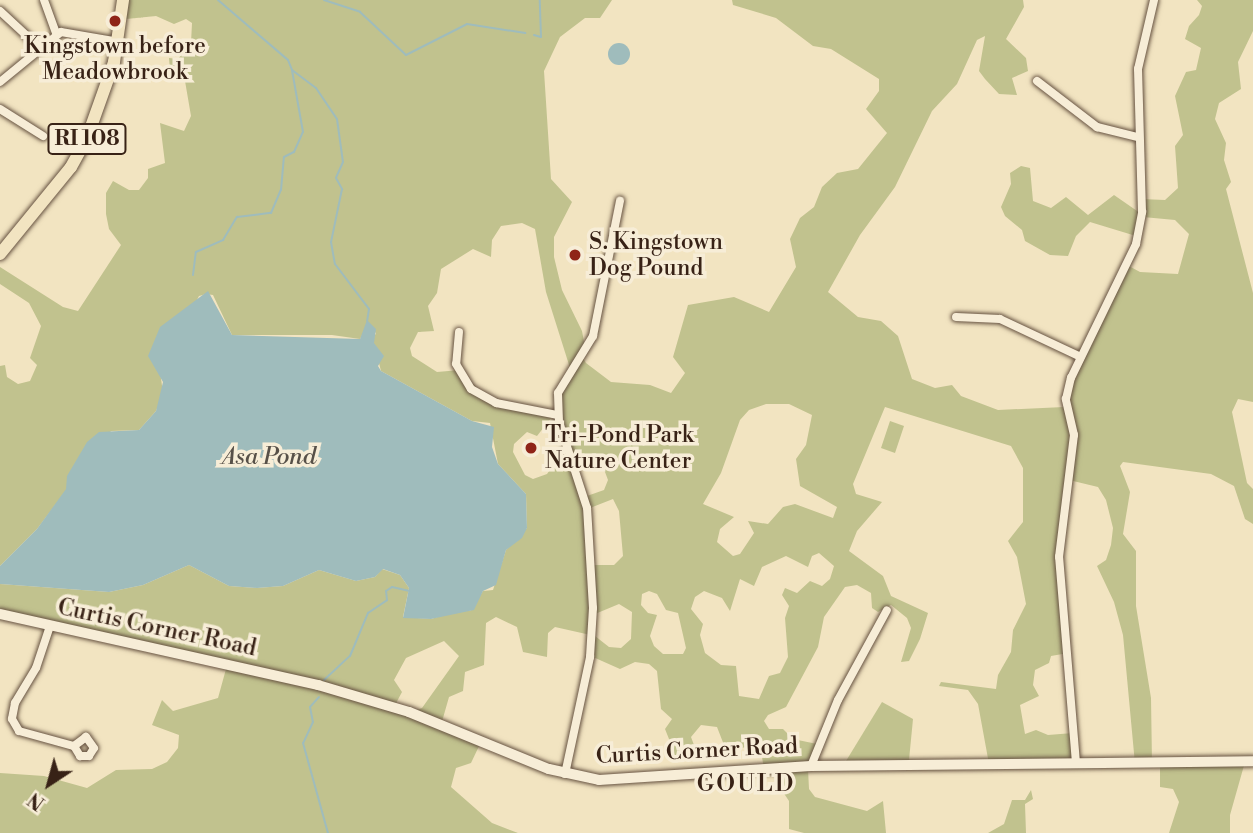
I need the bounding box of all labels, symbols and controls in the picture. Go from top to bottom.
marker: Kingstown before Meadowbrook [107,13,123,29]
place label: Kingstown before Meadowbrook [24,32,206,86]
road number: RI 108 [47,122,127,156]
place label: S. Kingstown Dog Pound [589,228,723,282]
marker: S. Kingstown Dog Pound [567,247,583,263]
place label: Tri-Pond Park Nature Center [545,421,694,475]
marker: Tri-Pond Park Nature Center [523,440,539,456]
water label: Asa Pond [222,444,316,472]
street label: Curtis Corner Road [55,593,259,663]
street label: Curtis Corner Road [595,732,799,770]
north arrow [14,749,84,819]
district label: GOULD [697,771,795,799]
text: N [24,787,50,815]

